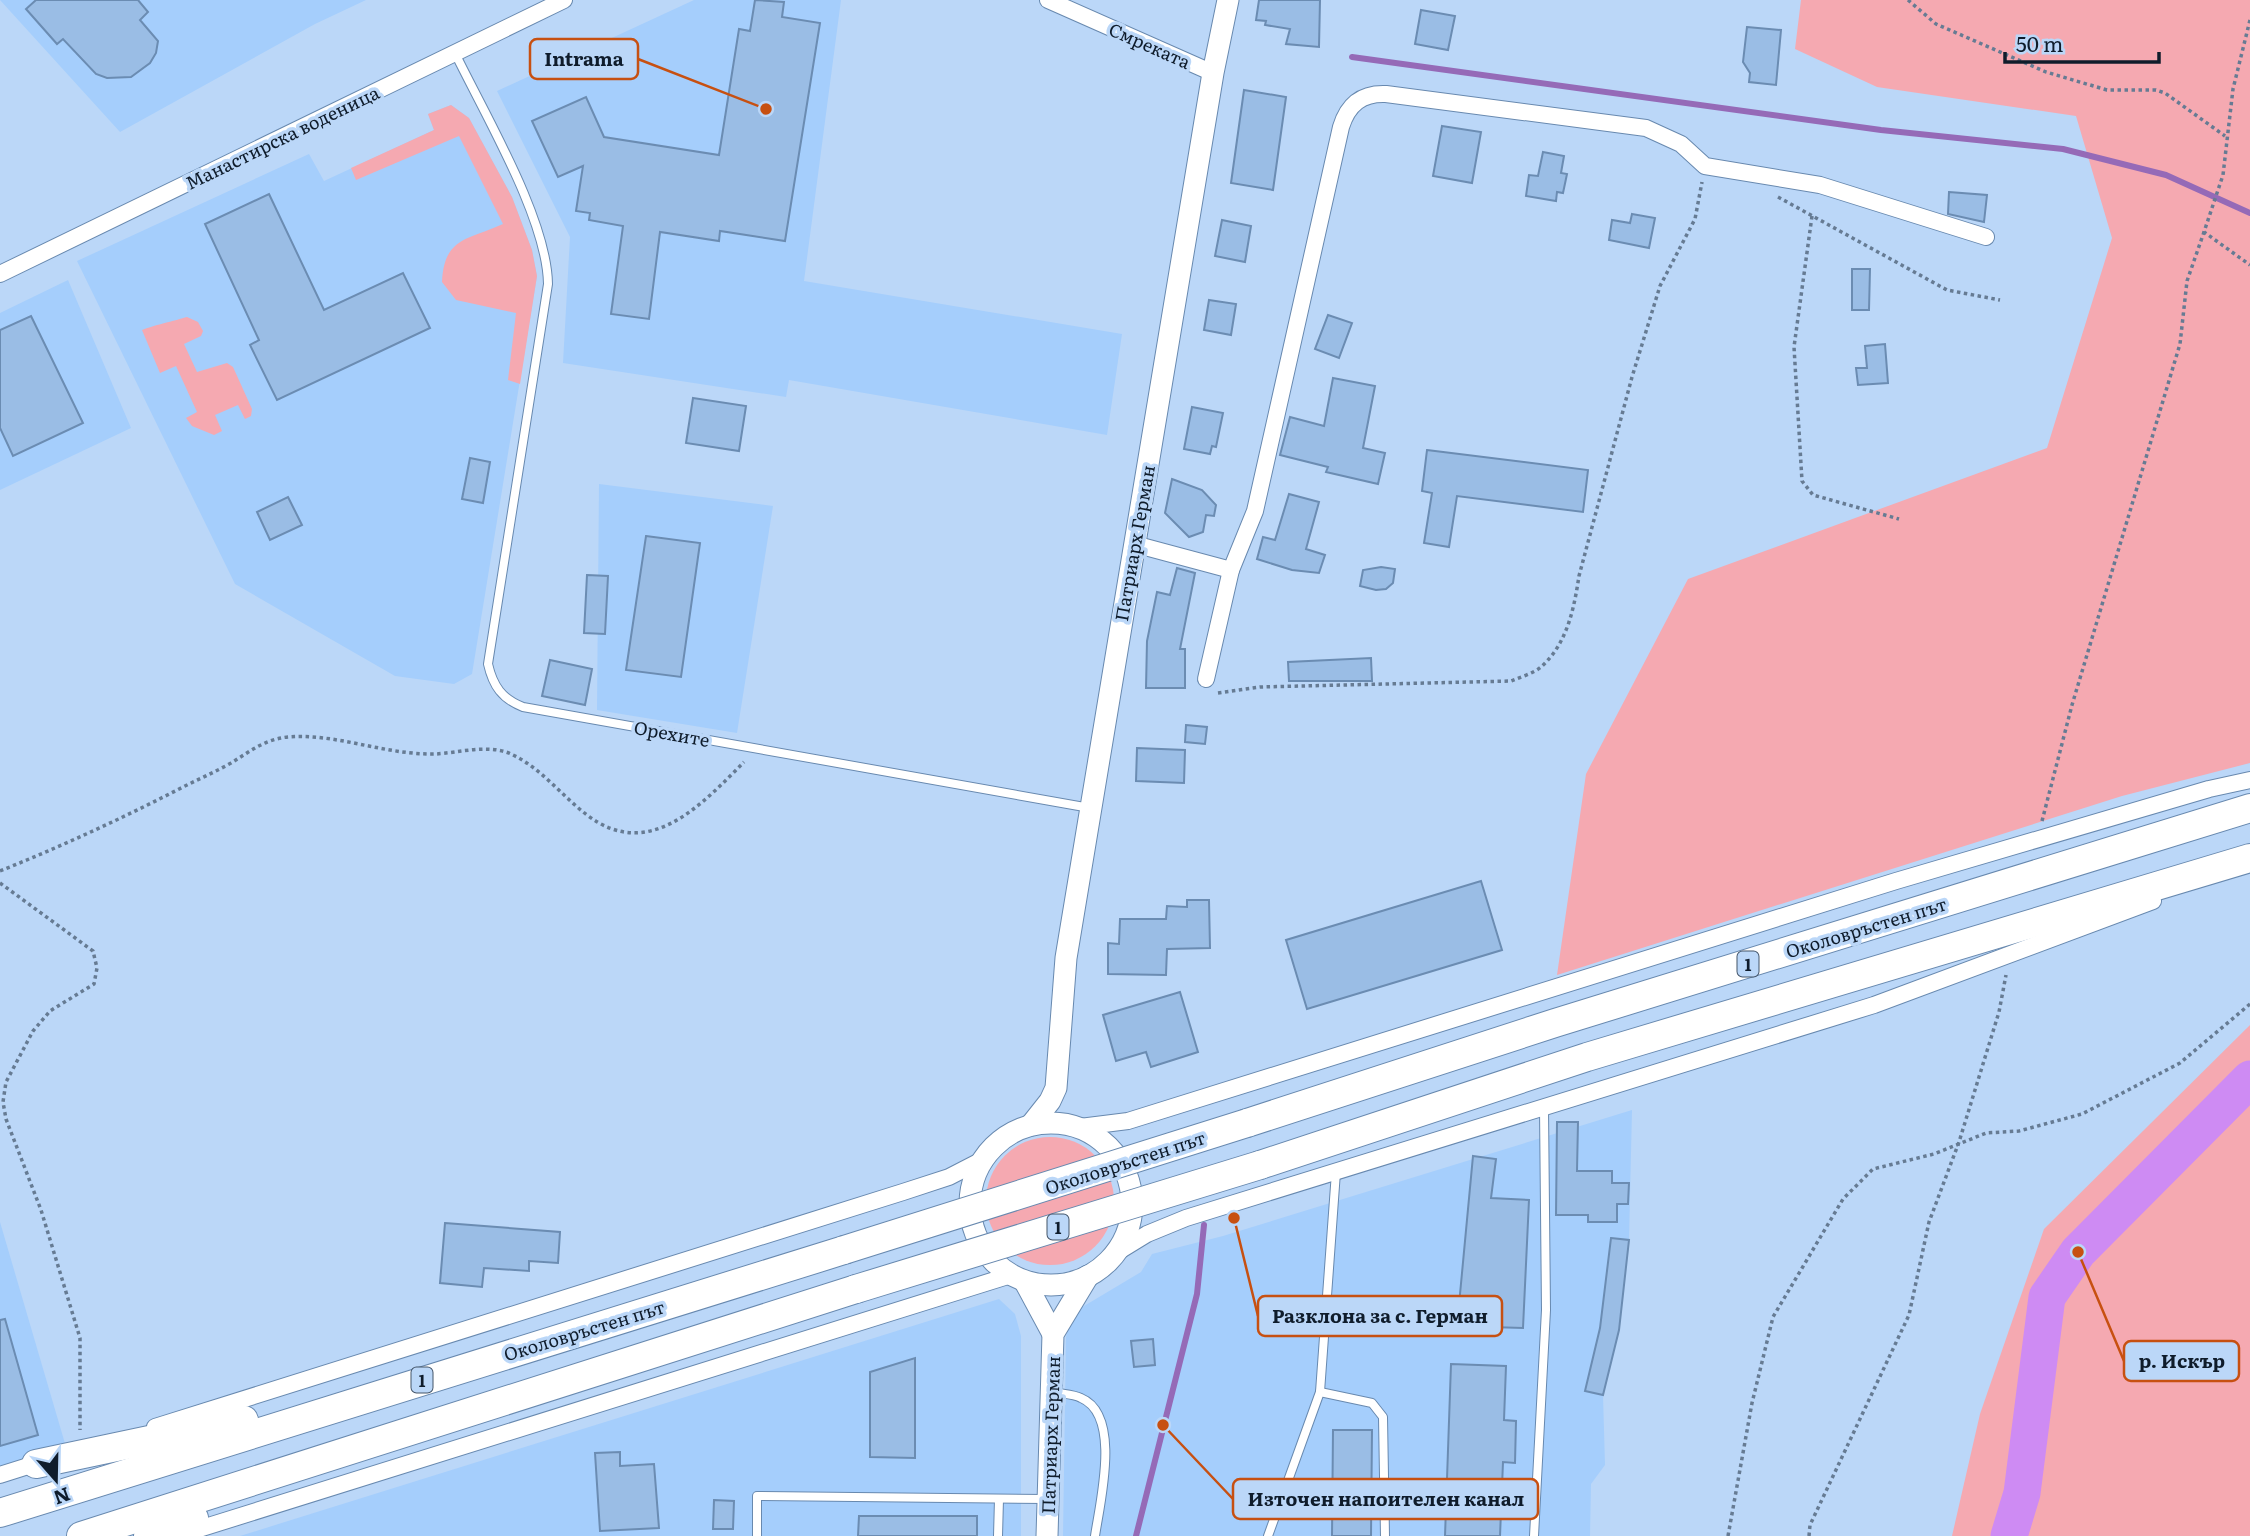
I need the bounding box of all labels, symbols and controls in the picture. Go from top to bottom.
street label: Смреката [1105,15,1196,75]
scale bar [2005,21,2159,65]
text: 50 m [2016,27,2063,58]
callout: Intrama [530,39,638,79]
text: Intrama [544,44,624,72]
street label: Манастирска воденица [181,78,384,196]
street label: Патриарх Герман [1107,463,1161,623]
street label: Орехите [632,713,712,753]
street label: Околовръстен път [1782,890,1950,964]
road number: 1 [1738,952,1758,976]
street label: Околовръстен път [1041,1123,1209,1201]
road number: 1 [1048,1214,1068,1240]
street label: Околовръстен път [500,1293,668,1367]
callout: Разклона за с. Герман [1258,1296,1502,1336]
text: Разклона за с. Герман [1272,1301,1488,1329]
callout: р. Искър [2124,1341,2239,1381]
text: р. Искър [2139,1346,2225,1374]
street label: Патриарх Герман [1034,1355,1066,1515]
road number: 1 [412,1368,432,1392]
north arrow [21,1445,91,1515]
callout: Източен напоителен канал [1233,1479,1538,1519]
text: N [50,1481,74,1513]
text: Източен напоителен канал [1248,1484,1524,1512]

